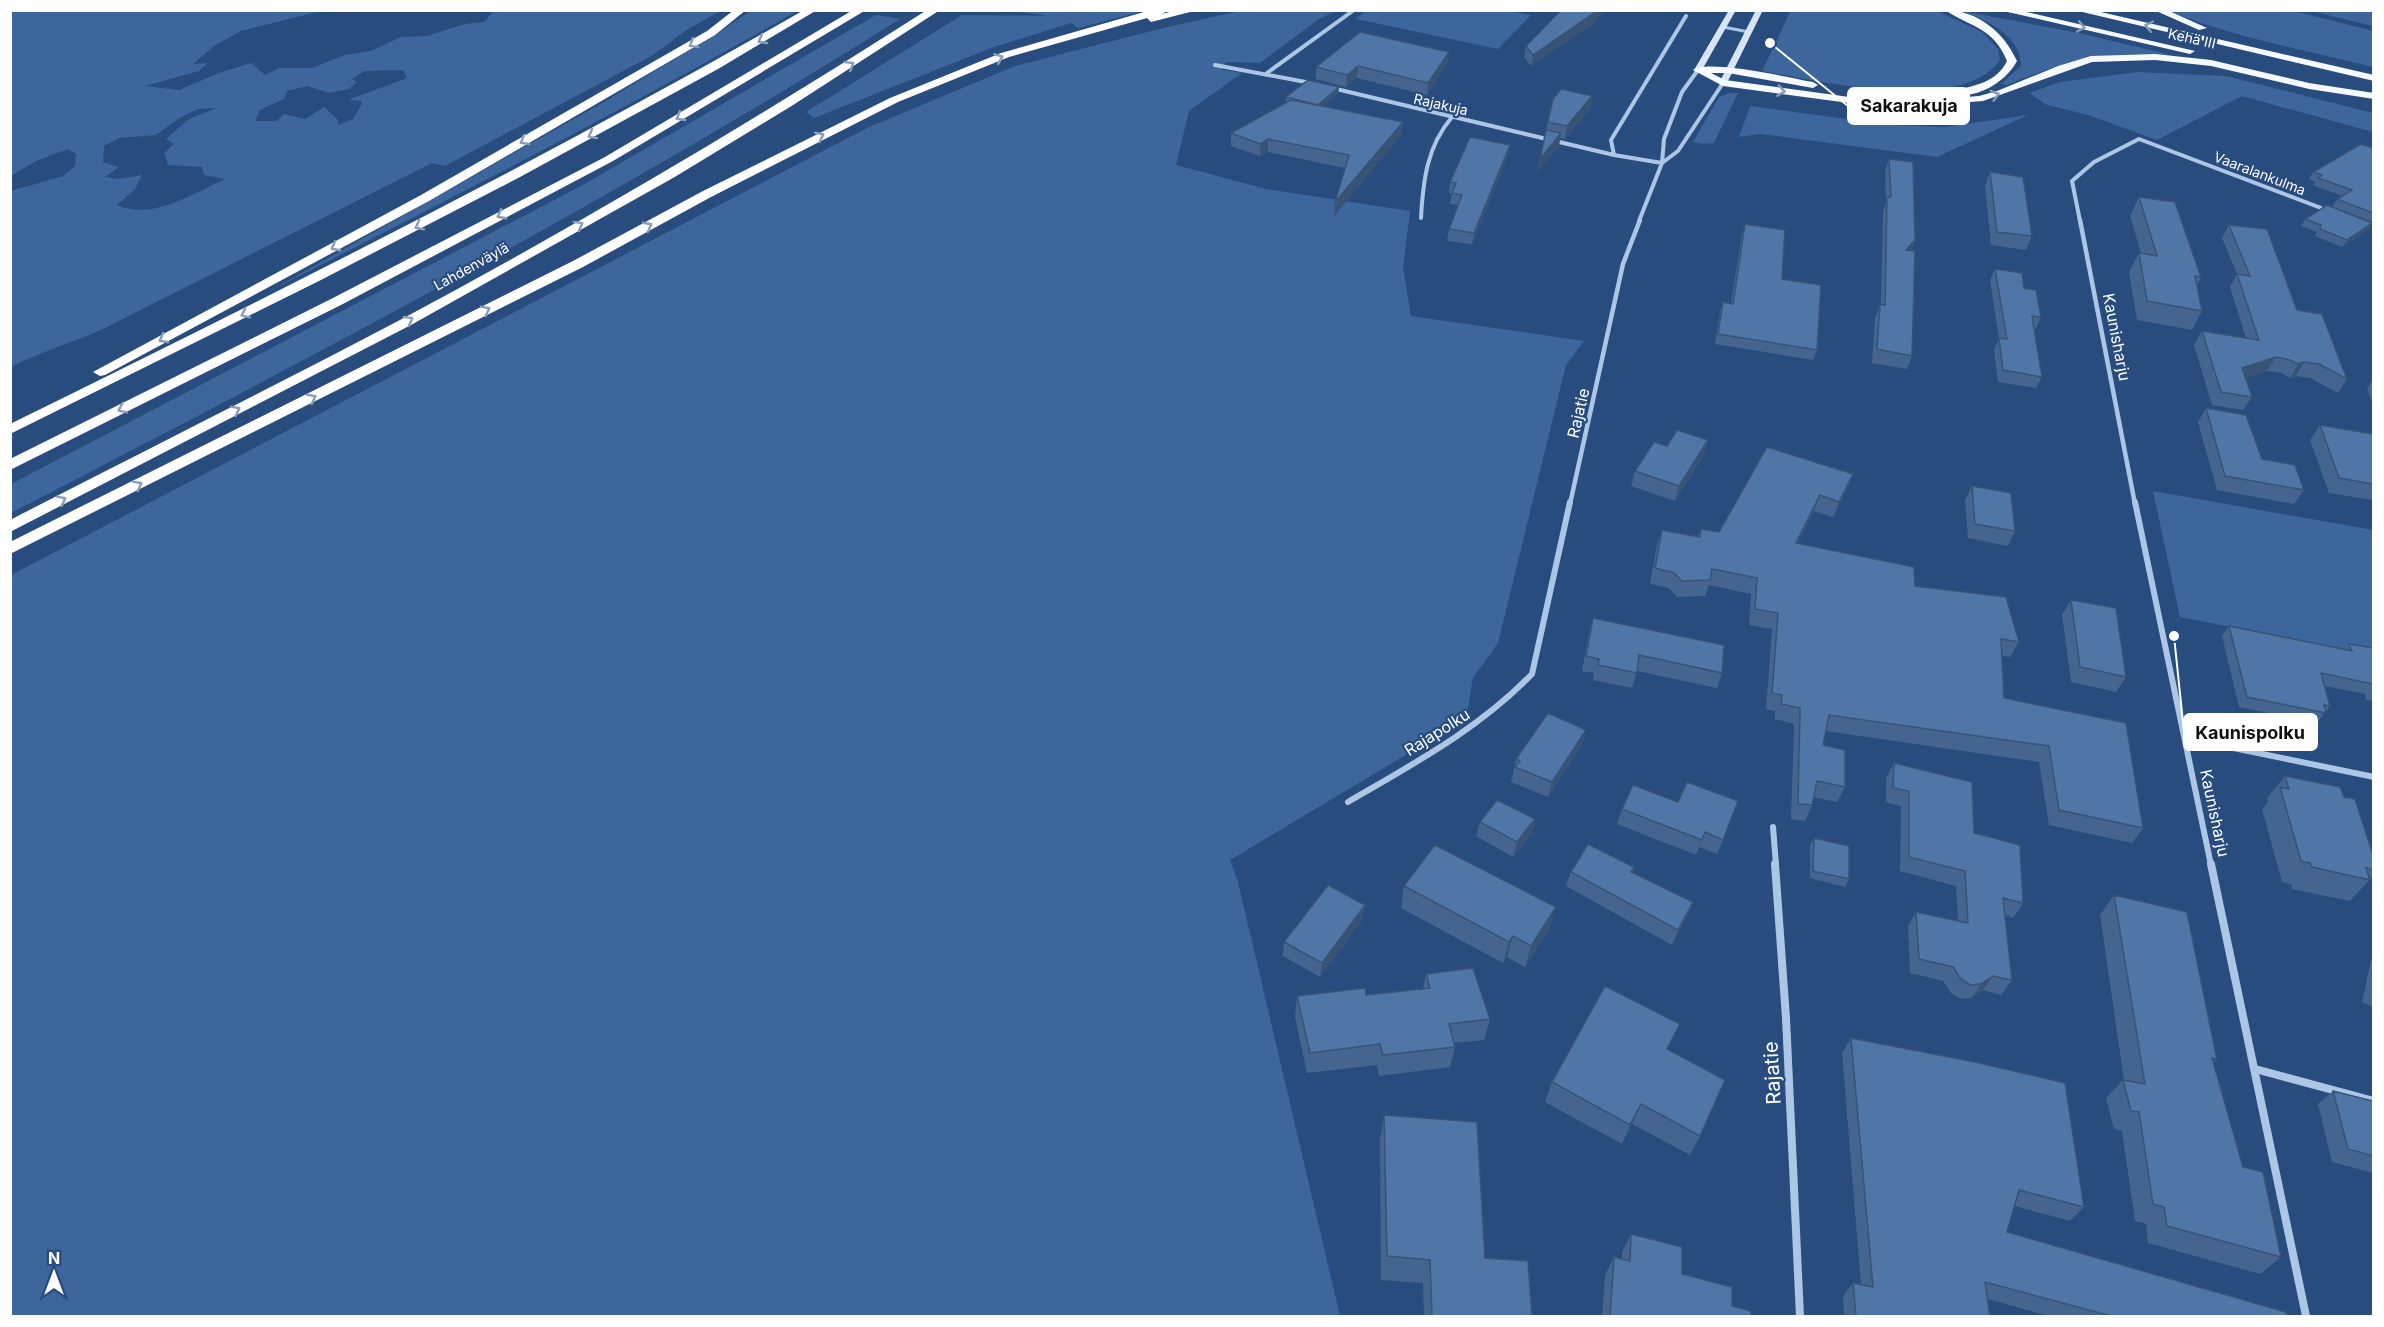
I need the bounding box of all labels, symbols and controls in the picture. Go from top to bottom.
one-way arrow [2076,20,2086,33]
one-way arrow [2144,20,2154,33]
street label: Kehä III [2167,24,2217,52]
one-way arrow [758,33,768,44]
one-way arrow [689,36,699,48]
one-way arrow [993,52,1003,65]
one-way arrow [843,61,854,72]
one-way arrow [1776,85,1785,97]
callout: Sakarakuja [1848,88,1969,124]
street label: Rajakuja [1412,90,1470,118]
one-way arrow [1989,90,2000,102]
text: Sakarakuja [1860,95,1958,116]
one-way arrow [676,109,686,121]
one-way arrow [588,128,598,139]
one-way arrow [814,132,825,143]
one-way arrow [520,134,530,145]
street label: Vaaralankulma [2212,148,2308,198]
one-way arrow [497,208,508,220]
one-way arrow [415,219,426,230]
one-way arrow [573,221,583,232]
one-way arrow [641,222,652,233]
street label: Lahdenväylä [430,238,512,294]
one-way arrow [331,240,342,251]
street label: Kaunisharju [2099,291,2135,383]
one-way arrow [480,306,491,317]
one-way arrow [241,307,252,318]
one-way arrow [402,316,413,327]
one-way arrow [159,332,170,343]
street label: Rajatie [1563,386,1593,440]
one-way arrow [306,393,317,405]
one-way arrow [118,402,128,413]
one-way arrow [229,406,240,417]
one-way arrow [131,481,142,492]
one-way arrow [56,496,67,507]
street label: Rajapolku [1401,704,1473,760]
callout: Kaunispolku [2184,714,2317,750]
text: Kaunispolku [2195,722,2305,743]
street label: Kaunisharju [2196,767,2234,859]
street label: Rajatie [1758,1041,1786,1105]
north arrow [24,1243,84,1303]
text: N [48,1248,60,1268]

